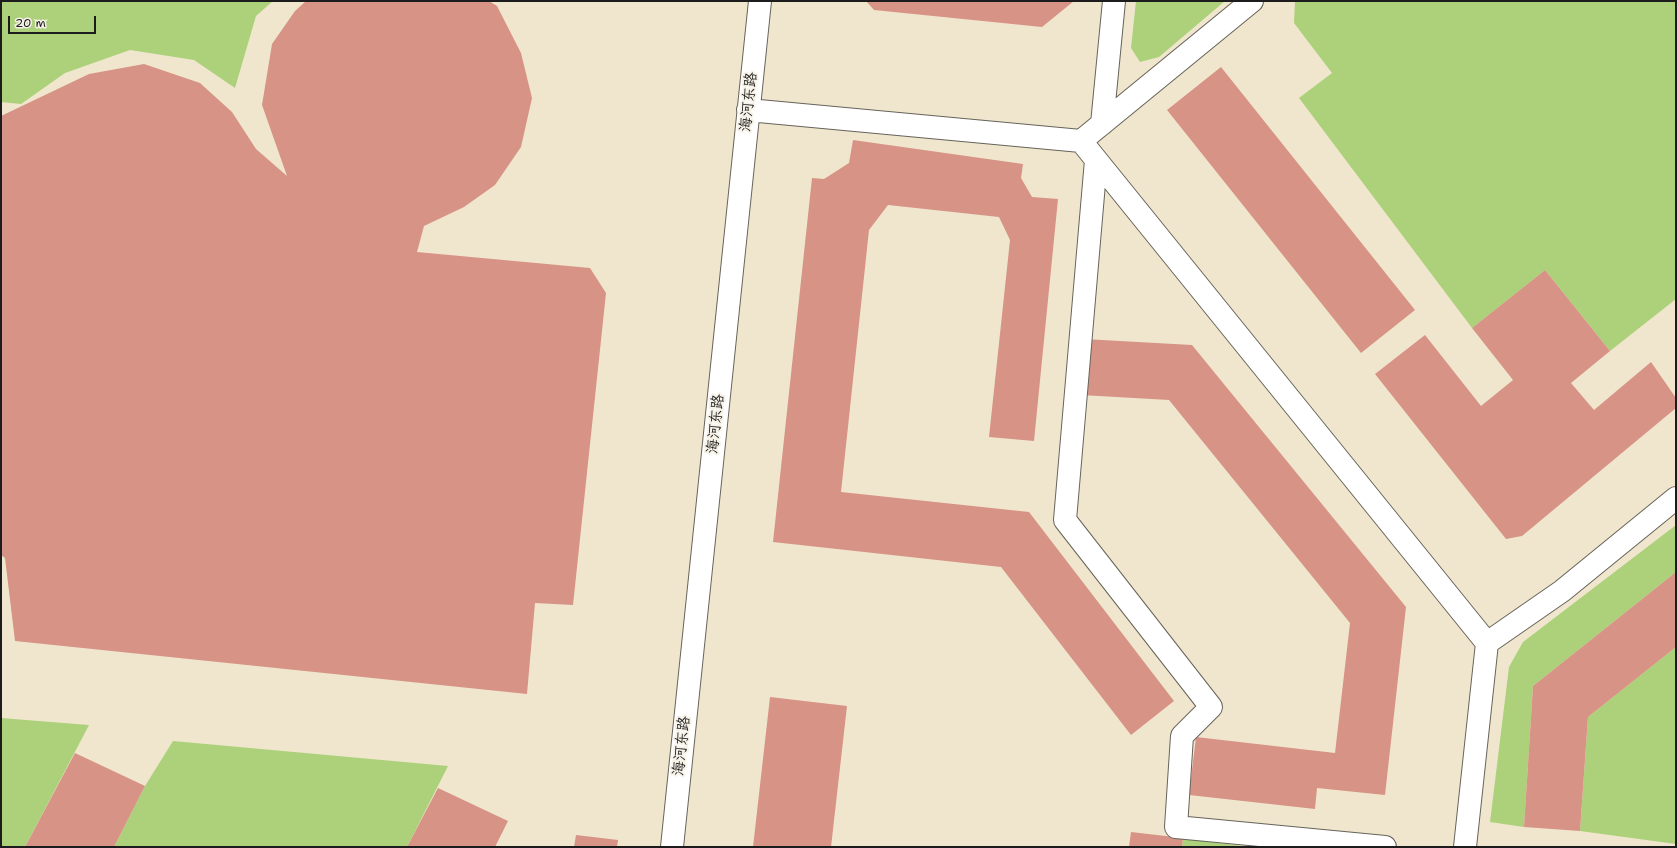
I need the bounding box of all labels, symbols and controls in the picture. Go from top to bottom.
scale bar [10,8,98,34]
text: 20 m [15,15,46,31]
street label: 海河东路 [737,71,761,133]
street label: 海河东路 [704,393,728,455]
street label: 海河东路 [670,715,694,777]

